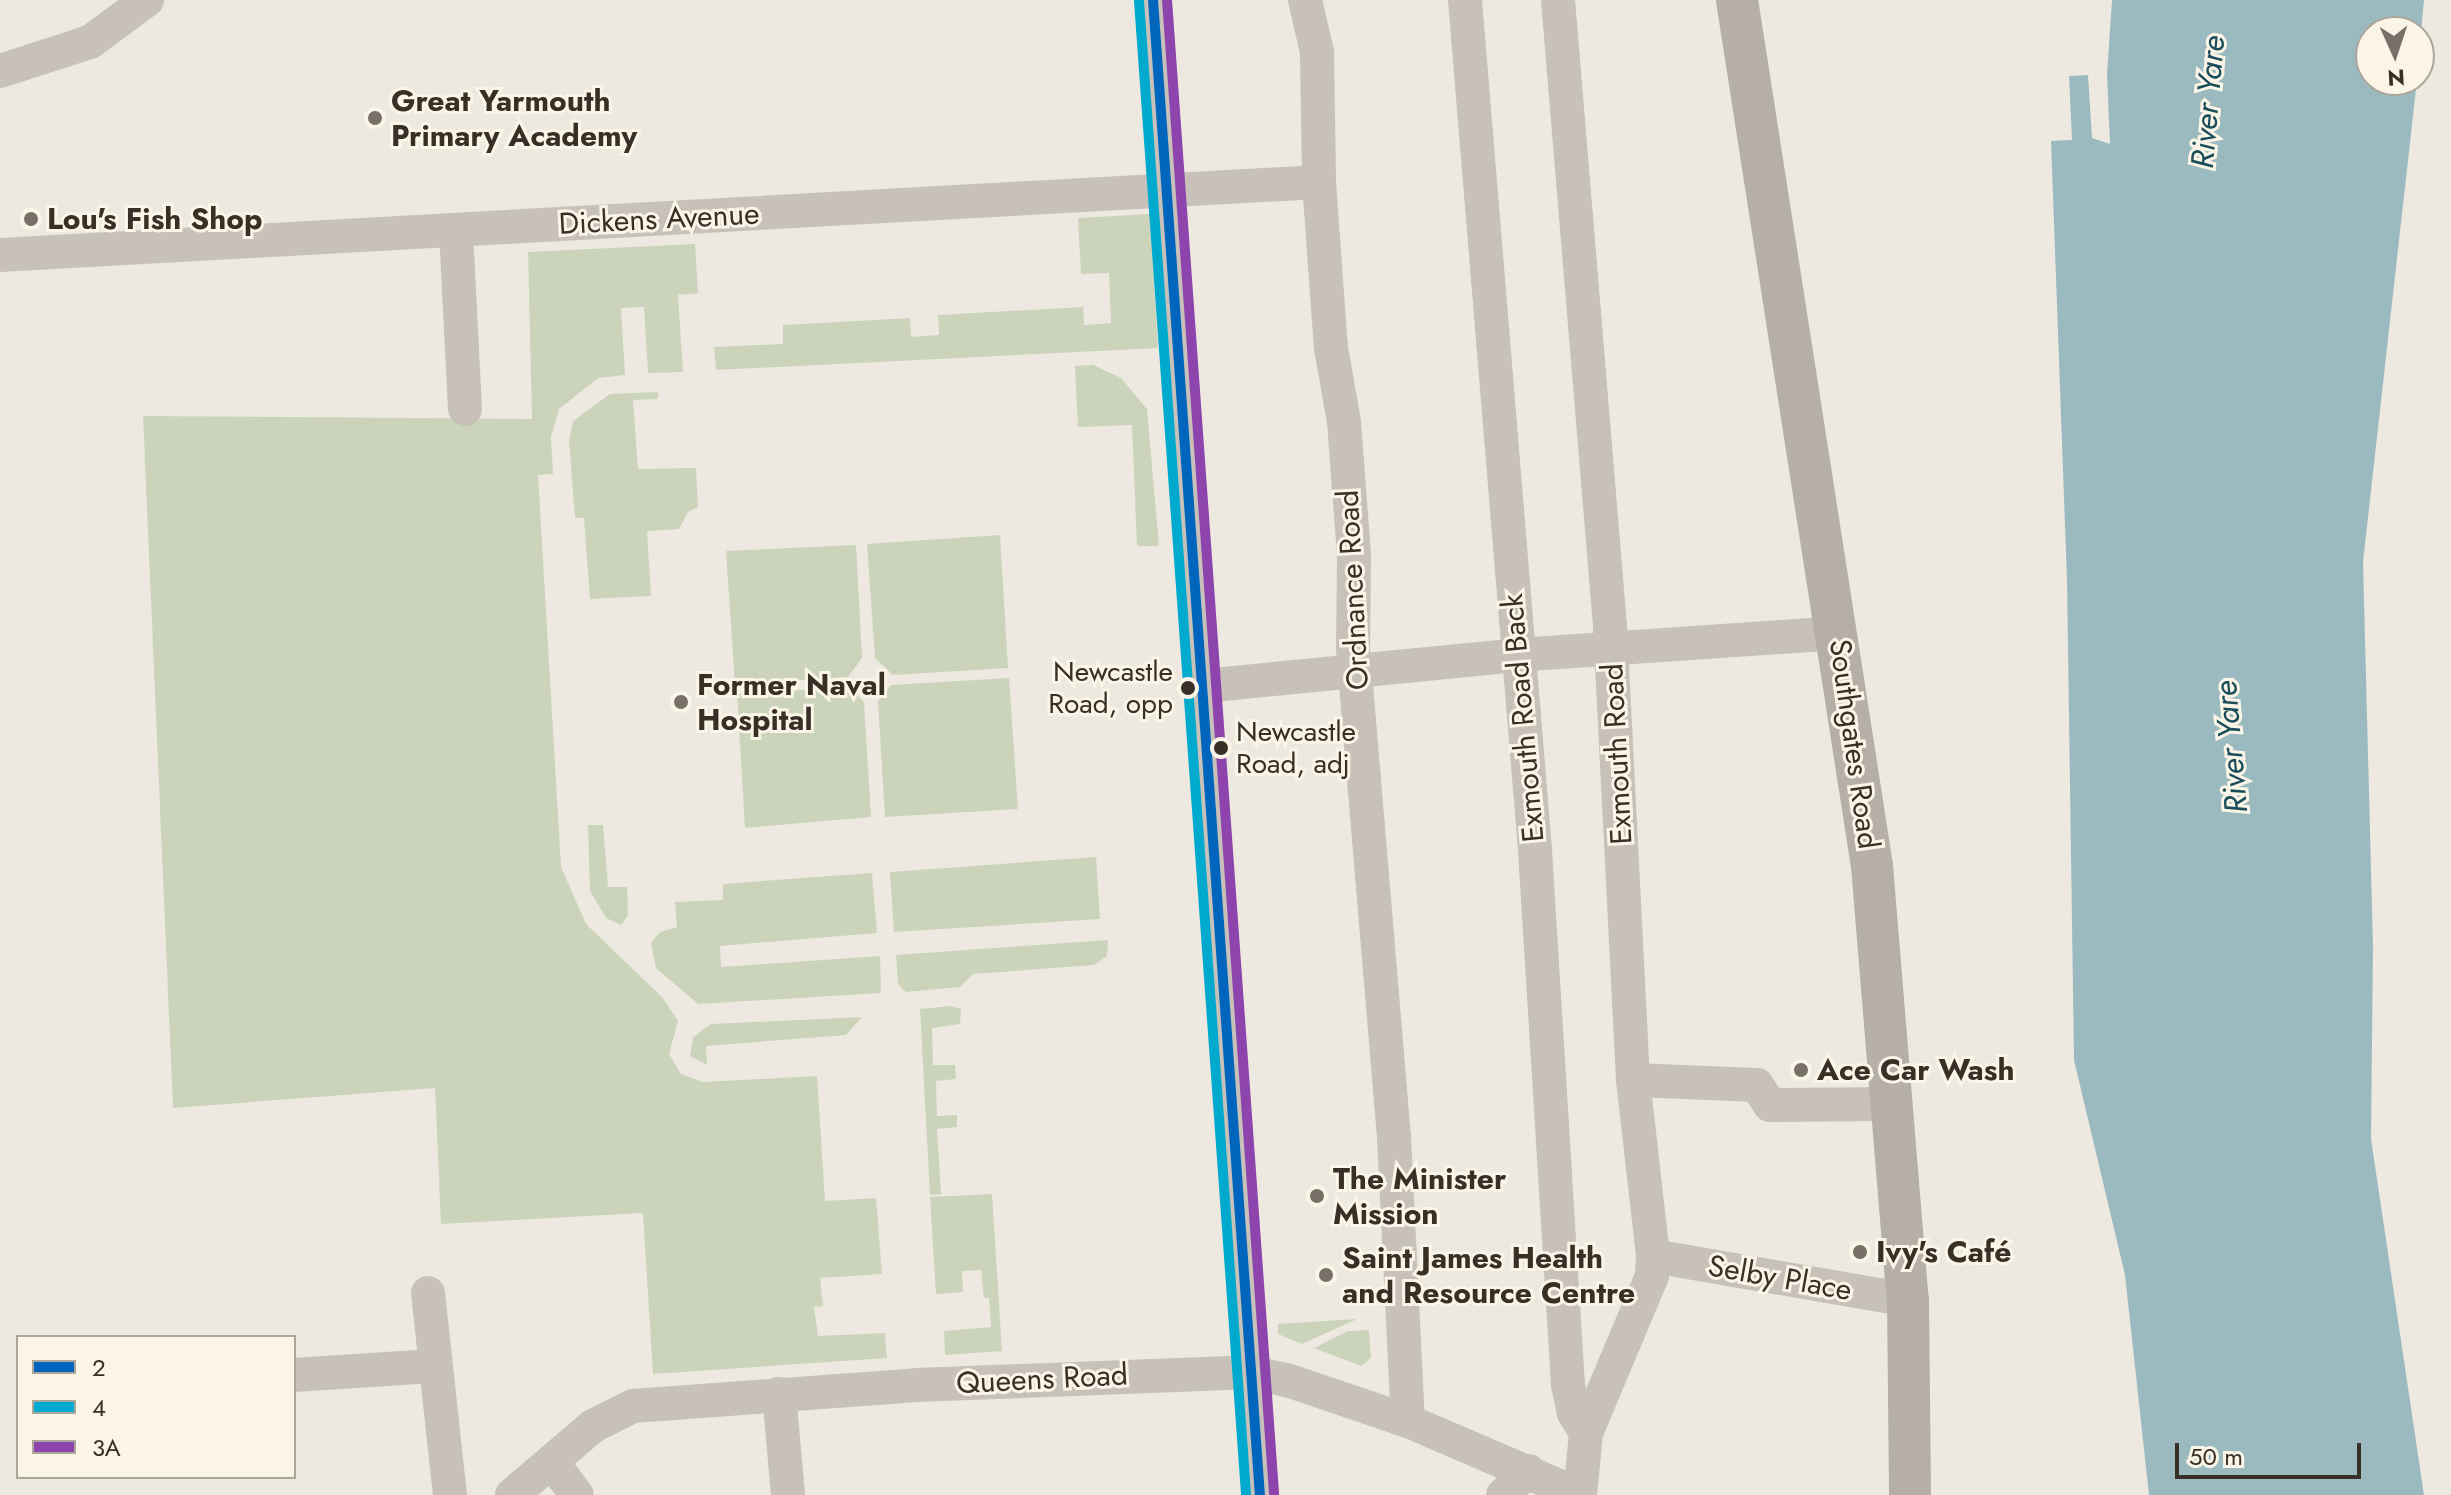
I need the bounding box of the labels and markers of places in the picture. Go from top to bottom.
place label: Great Yarmouth Primary Academy [391,83,637,154]
marker: Great Yarmouth Primary Academy [366,109,384,127]
place label: Lou's Fish Shop [47,201,262,237]
marker: Lou's Fish Shop [22,210,40,228]
place label: Newcastle Road, opp [1048,655,1173,721]
place label: Former Naval Hospital [697,667,886,738]
marker: Newcastle Road, opp [1180,680,1196,696]
marker: Former Naval Hospital [672,693,690,711]
place label: Newcastle Road, adj [1236,715,1356,781]
marker: Newcastle Road, adj [1213,740,1229,756]
place label: Ace Car Wash [1817,1052,2014,1088]
marker: Ace Car Wash [1792,1061,1810,1079]
place label: The Minister Mission [1333,1161,1506,1232]
marker: The Minister Mission [1308,1187,1326,1205]
place label: Ivy's Café [1876,1234,2012,1270]
place label: Saint James Health and Resource Centre [1342,1240,1635,1310]
marker: Ivy's Café [1851,1243,1869,1261]
marker: Saint James Health and Resource Centre [1317,1266,1335,1284]

